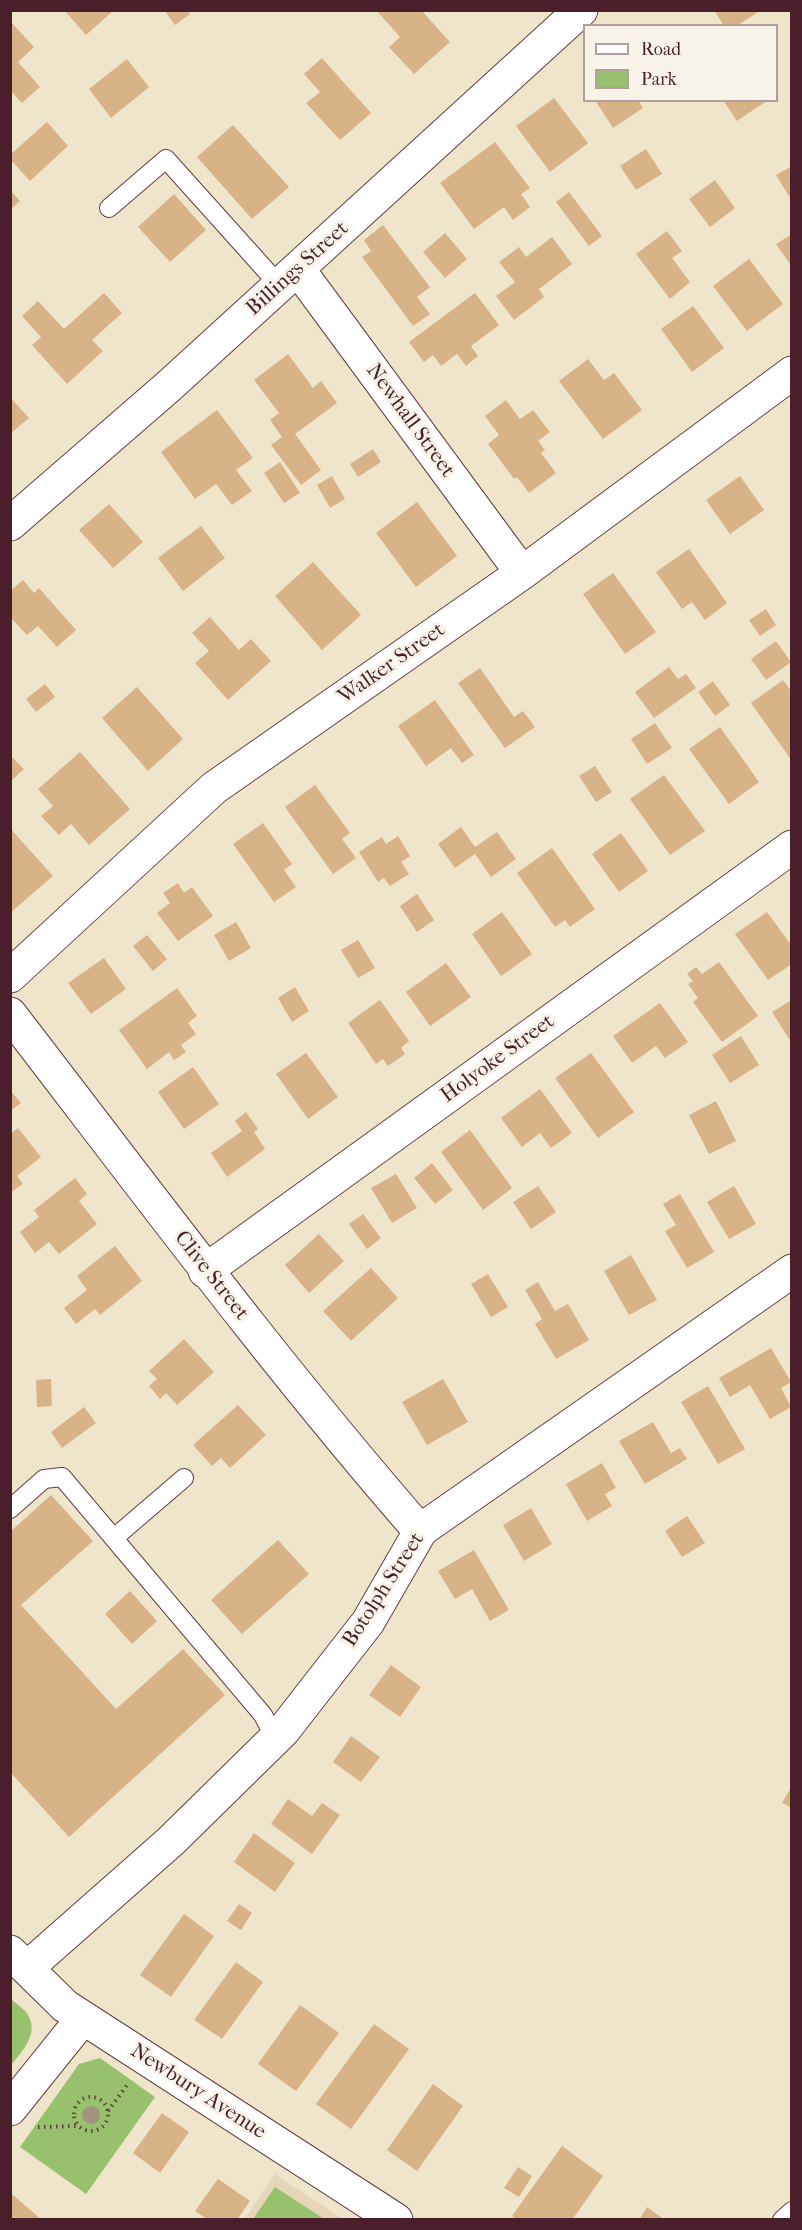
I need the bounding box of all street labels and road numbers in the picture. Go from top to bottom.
street label: Billings Street [242,217,354,321]
street label: Newhall Street [360,359,460,483]
street label: Walker Street [334,618,450,710]
street label: Holyoke Street [436,1009,560,1109]
street label: Clive Street [168,1226,254,1326]
street label: Botolph Street [338,1528,430,1652]
street label: Newbury Avenue [126,2039,270,2145]

